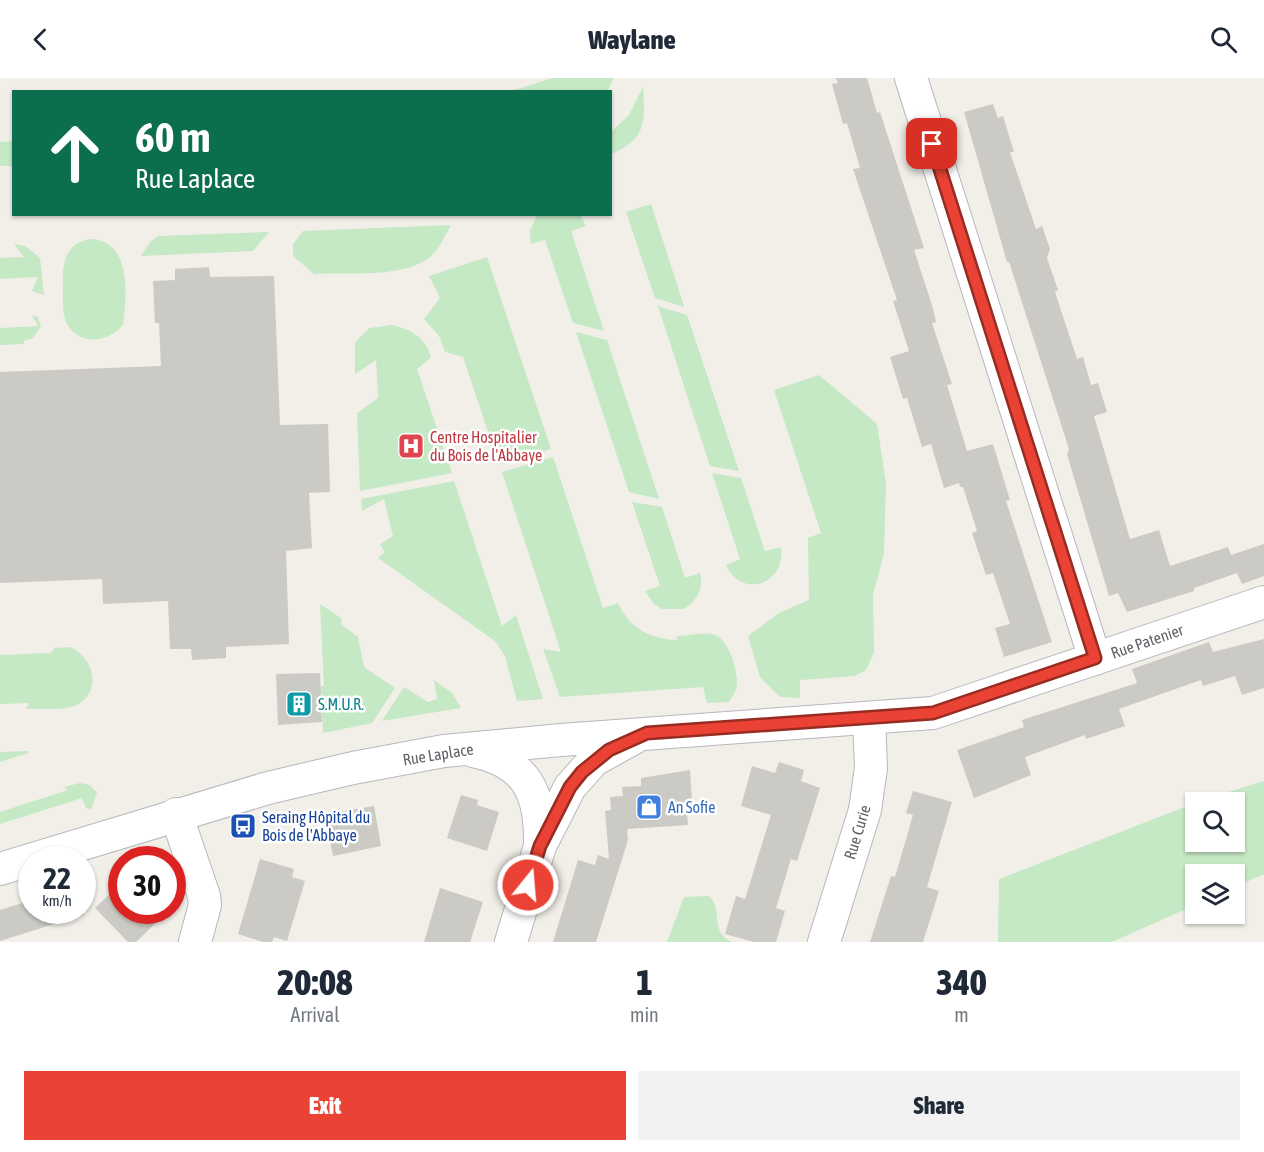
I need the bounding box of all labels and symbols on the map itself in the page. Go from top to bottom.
pin [906,118,957,169]
place label: Centre Hospitalier du Bois de l'Abbaye [430,428,542,465]
hospital icon: Centre Hospitalier du Bois de l'Abbaye [396,431,426,461]
street label: Rue Patenier [1108,620,1186,662]
building icon: S.M.U.R. [284,689,314,719]
place label: S.M.U.R. [318,695,364,713]
street label: Rue Laplace [401,740,475,769]
shop icon: An Sofie [634,792,664,822]
place label: An Sofie [668,798,715,816]
street label: Rue Curie [840,803,874,861]
place label: Seraing Hôpital du Bois de l'Abbaye [262,808,370,845]
bus stop icon: Seraing Hôpital du Bois de l'Abbaye [228,811,258,841]
speed limit sign: 30 [108,846,186,924]
position arrow [496,853,560,917]

